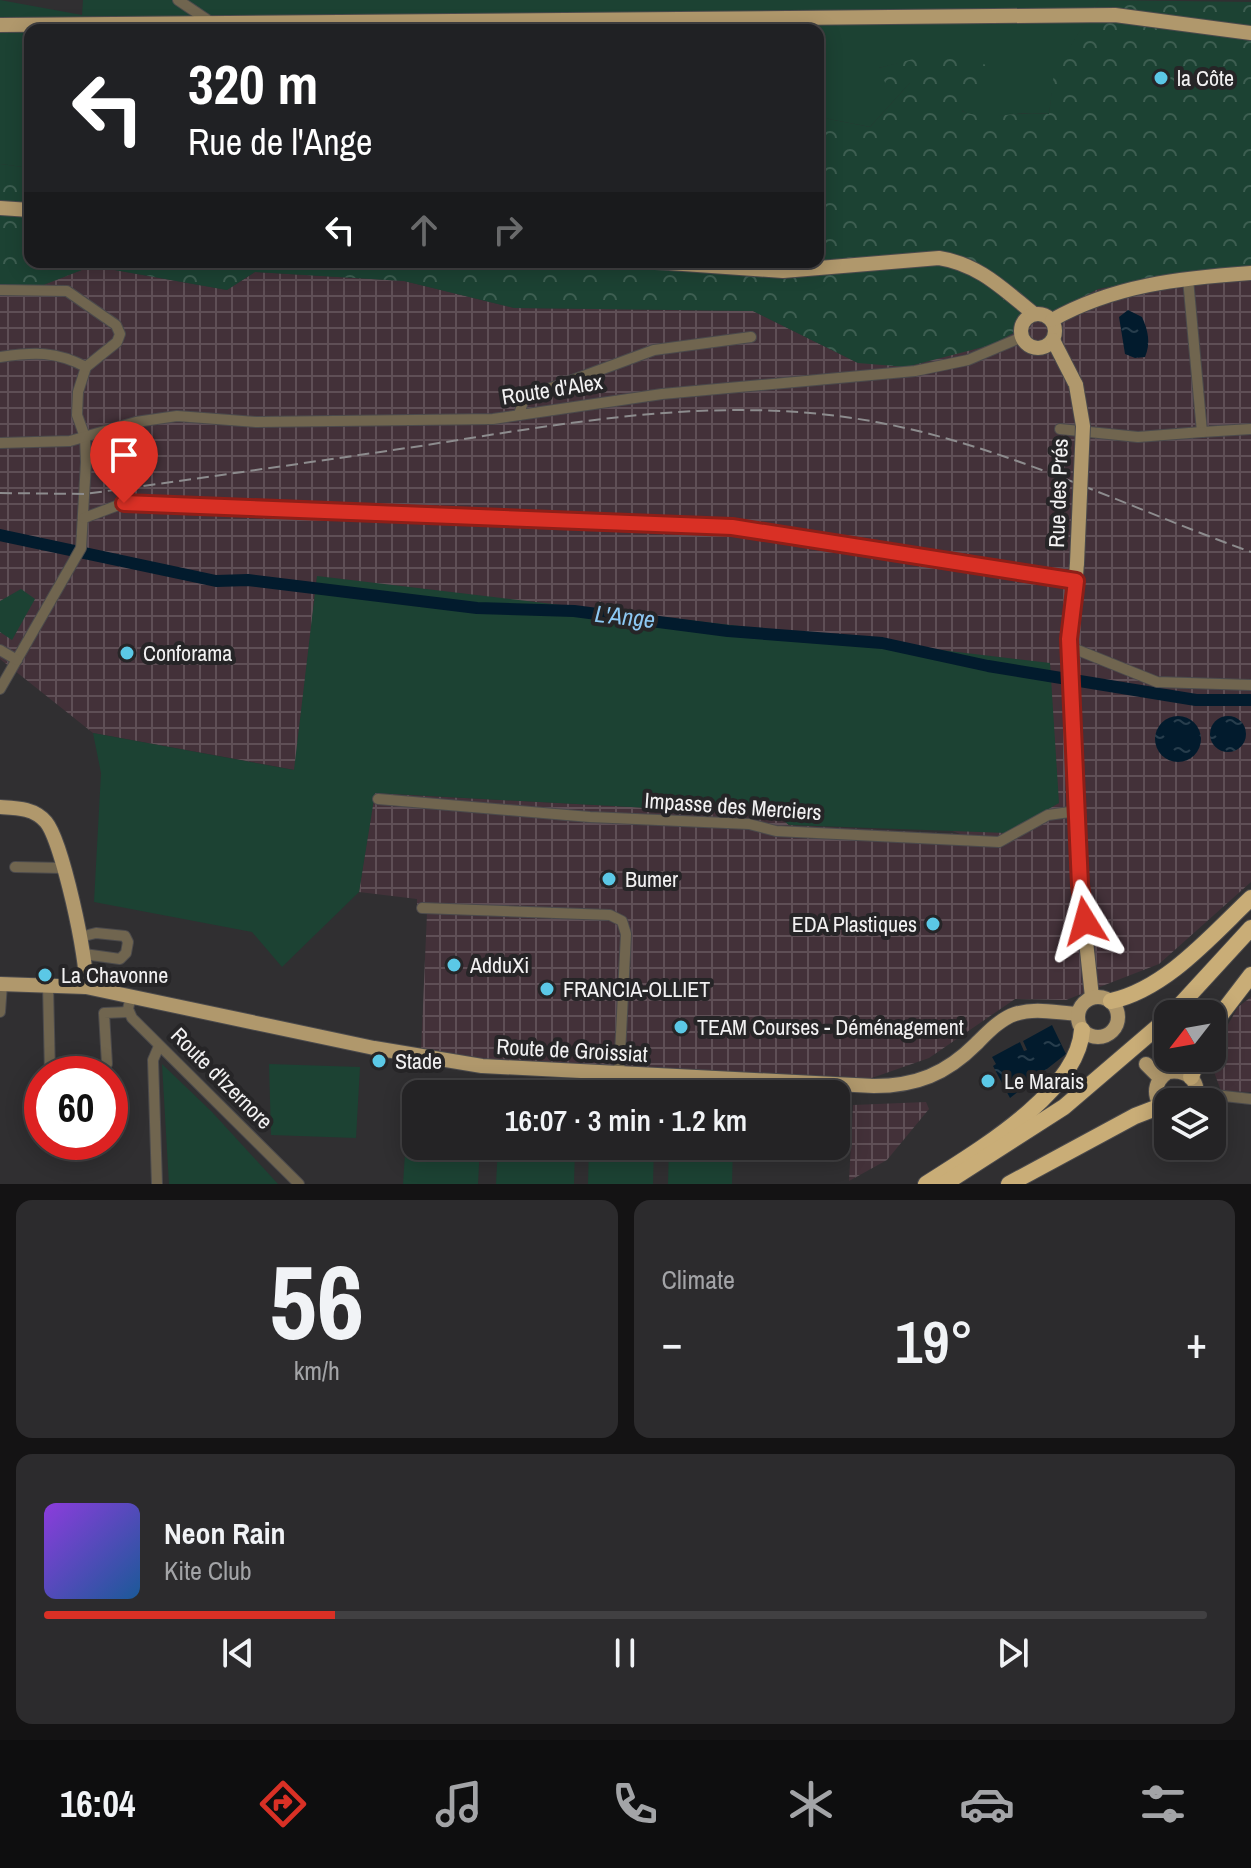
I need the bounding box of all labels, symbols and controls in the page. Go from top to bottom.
text: 320 m [188,46,318,121]
icon: left [56,56,160,160]
place label: la Côte [1177,63,1234,93]
marker: la Côte [1152,69,1170,87]
text: Rue de l'Ange [188,118,373,166]
icon: left [318,208,362,252]
icon: ahead [402,208,446,252]
icon: right [486,208,530,252]
street label: Route d'Alex [499,366,605,412]
pin [90,421,158,503]
icon: arrive [102,433,146,477]
street label: Rue des Prés [1041,438,1075,548]
water label: L'Ange [593,597,657,635]
place label: Conforama [143,638,232,668]
marker: Conforama [118,644,136,662]
street label: Impasse des Merciers [643,785,823,827]
place label: Bumer [625,864,678,894]
marker: Bumer [600,870,618,888]
position arrow [1043,879,1127,963]
place label: EDA Plastiques [792,909,917,939]
marker: EDA Plastiques [924,915,942,933]
place label: AdduXi [469,950,529,980]
marker: AdduXi [445,956,463,974]
place label: La Chavonne [61,960,168,990]
marker: La Chavonne [36,966,54,984]
place label: FRANCIA-OLLIET [563,974,710,1004]
marker: FRANCIA-OLLIET [538,980,556,998]
north arrow [1154,1000,1226,1072]
map controls [1154,1000,1226,1160]
place label: TEAM Courses - Déménagement [697,1012,964,1042]
marker: TEAM Courses - Déménagement [672,1018,690,1036]
street label: Route d'Izernore [164,1020,280,1136]
street label: Route de Groissiat [496,1031,648,1069]
place label: Stade [395,1046,442,1076]
marker: Stade [370,1052,388,1070]
speed limit sign: 60 [24,1056,128,1160]
place label: Le Marais [1004,1066,1084,1096]
marker: Le Marais [979,1072,997,1090]
button: layers [1154,1088,1226,1160]
text: 16:07 · 3 min · 1.2 km [505,1100,747,1140]
text: 56 [269,1231,364,1371]
text: Climate [662,1262,735,1297]
text: 19° [895,1301,974,1382]
text: − [662,1312,683,1372]
text: + [1186,1312,1207,1372]
text: km/h [294,1353,340,1388]
text: Neon Rain [164,1513,286,1553]
text: Kite Club [164,1553,252,1588]
icon: previous [216,1631,260,1675]
icon: pause [603,1631,647,1675]
icon: next [991,1631,1035,1675]
icon: directions [255,1776,311,1832]
icon: music [431,1776,487,1832]
icon: phone [607,1776,663,1832]
icon: climate [783,1776,839,1832]
icon: car [959,1776,1015,1832]
icon: filters [1135,1776,1191,1832]
text: 16:04 [60,1780,135,1828]

